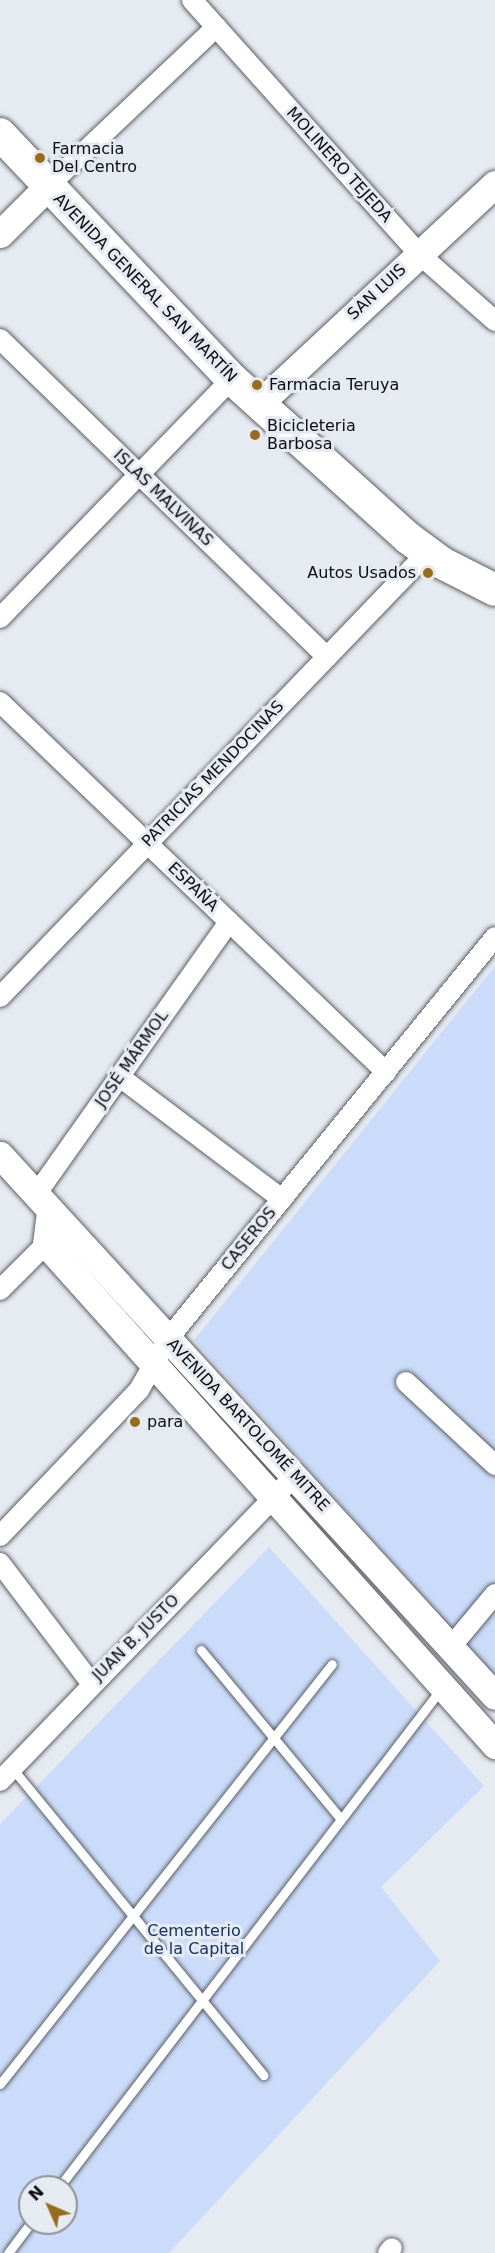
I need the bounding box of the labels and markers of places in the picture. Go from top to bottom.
place label: Farmacia Del Centro [52,139,137,177]
marker: Farmacia Del Centro [33,151,47,165]
place label: Farmacia Teruya [269,375,399,395]
marker: Farmacia Teruya [250,378,264,392]
place label: Bicicleteria Barbosa [267,416,356,454]
marker: Bicicleteria Barbosa [248,428,262,442]
place label: Autos Usados [307,563,416,583]
marker: Autos Usados [421,566,435,580]
place label: para [147,1412,183,1432]
marker: para [128,1415,142,1429]

